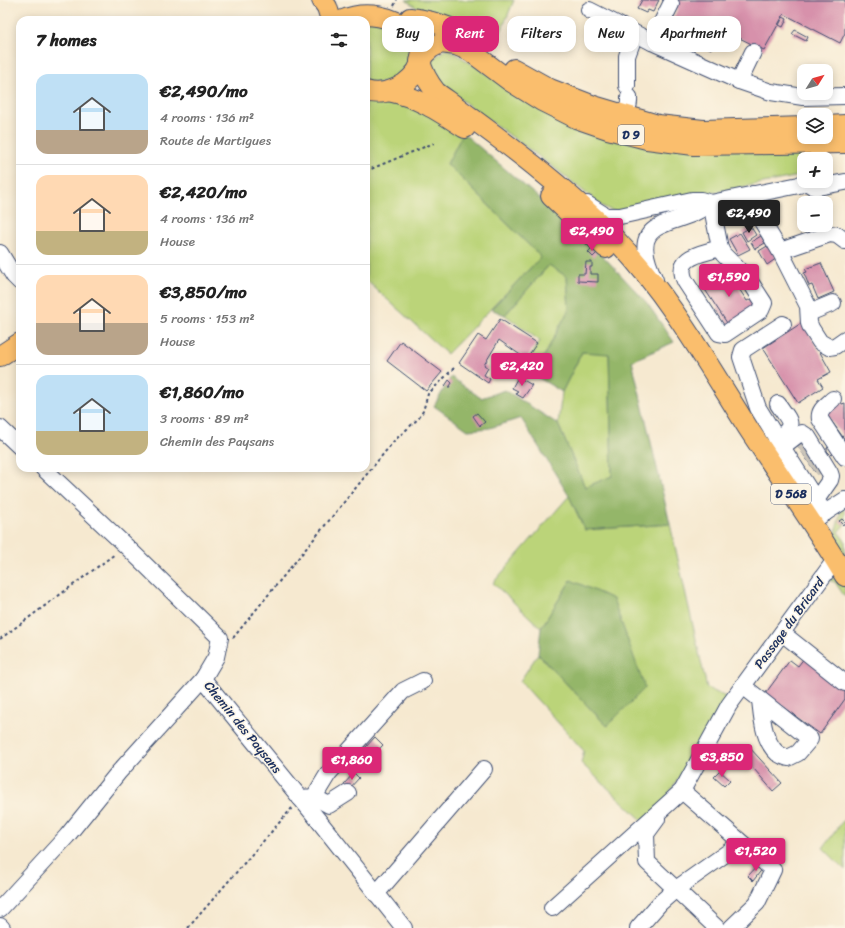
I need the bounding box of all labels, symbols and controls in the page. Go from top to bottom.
chip: Buy [382,16,434,52]
chip: Rent [442,16,499,52]
chip: Filters [507,16,576,52]
chip: New [584,16,639,52]
chip: Apartment [647,16,741,52]
text: 7 homes [36,25,96,55]
icon: filters [328,29,350,51]
north arrow [797,64,833,100]
map controls [797,64,833,232]
text: €2,490/mo [160,76,248,106]
icon: home [68,90,116,138]
text: 4 rooms · 136 m² [160,106,254,129]
button: layers [797,108,833,144]
road number: D 9 [618,125,644,145]
text: Route de Martigues [160,129,271,152]
button: + [797,152,833,188]
text: €2,420/mo [160,177,247,207]
icon: home [68,191,116,239]
button: − [797,196,833,232]
pin: €2,490 [716,200,782,234]
text: €2,490 [727,201,771,224]
text: 4 rooms · 136 m² [160,207,254,230]
pin: €2,490 [559,218,625,252]
text: €2,490 [570,219,614,242]
text: House [160,230,195,253]
pin: €1,590 [696,264,762,298]
text: €1,590 [708,265,750,288]
text: €3,850/mo [160,277,247,307]
icon: home [68,291,116,339]
text: 5 rooms · 153 m² [160,307,255,330]
text: House [160,330,195,353]
pin: €2,420 [489,353,555,387]
text: €2,420 [500,354,544,377]
text: €1,860/mo [160,377,244,407]
icon: home [68,391,116,439]
text: 3 rooms · 89 m² [160,407,249,430]
text: Chemin des Paysans [160,430,274,453]
road number: D 568 [771,484,811,504]
street label: Passage du Bricard [748,571,831,674]
street label: Chemin des Paysans [198,675,288,779]
pin: €3,850 [689,744,755,778]
text: €3,850 [700,745,744,768]
pin: €1,860 [319,747,385,781]
text: €1,860 [331,748,373,771]
pin: €1,520 [723,838,789,872]
text: €1,520 [735,839,777,862]

